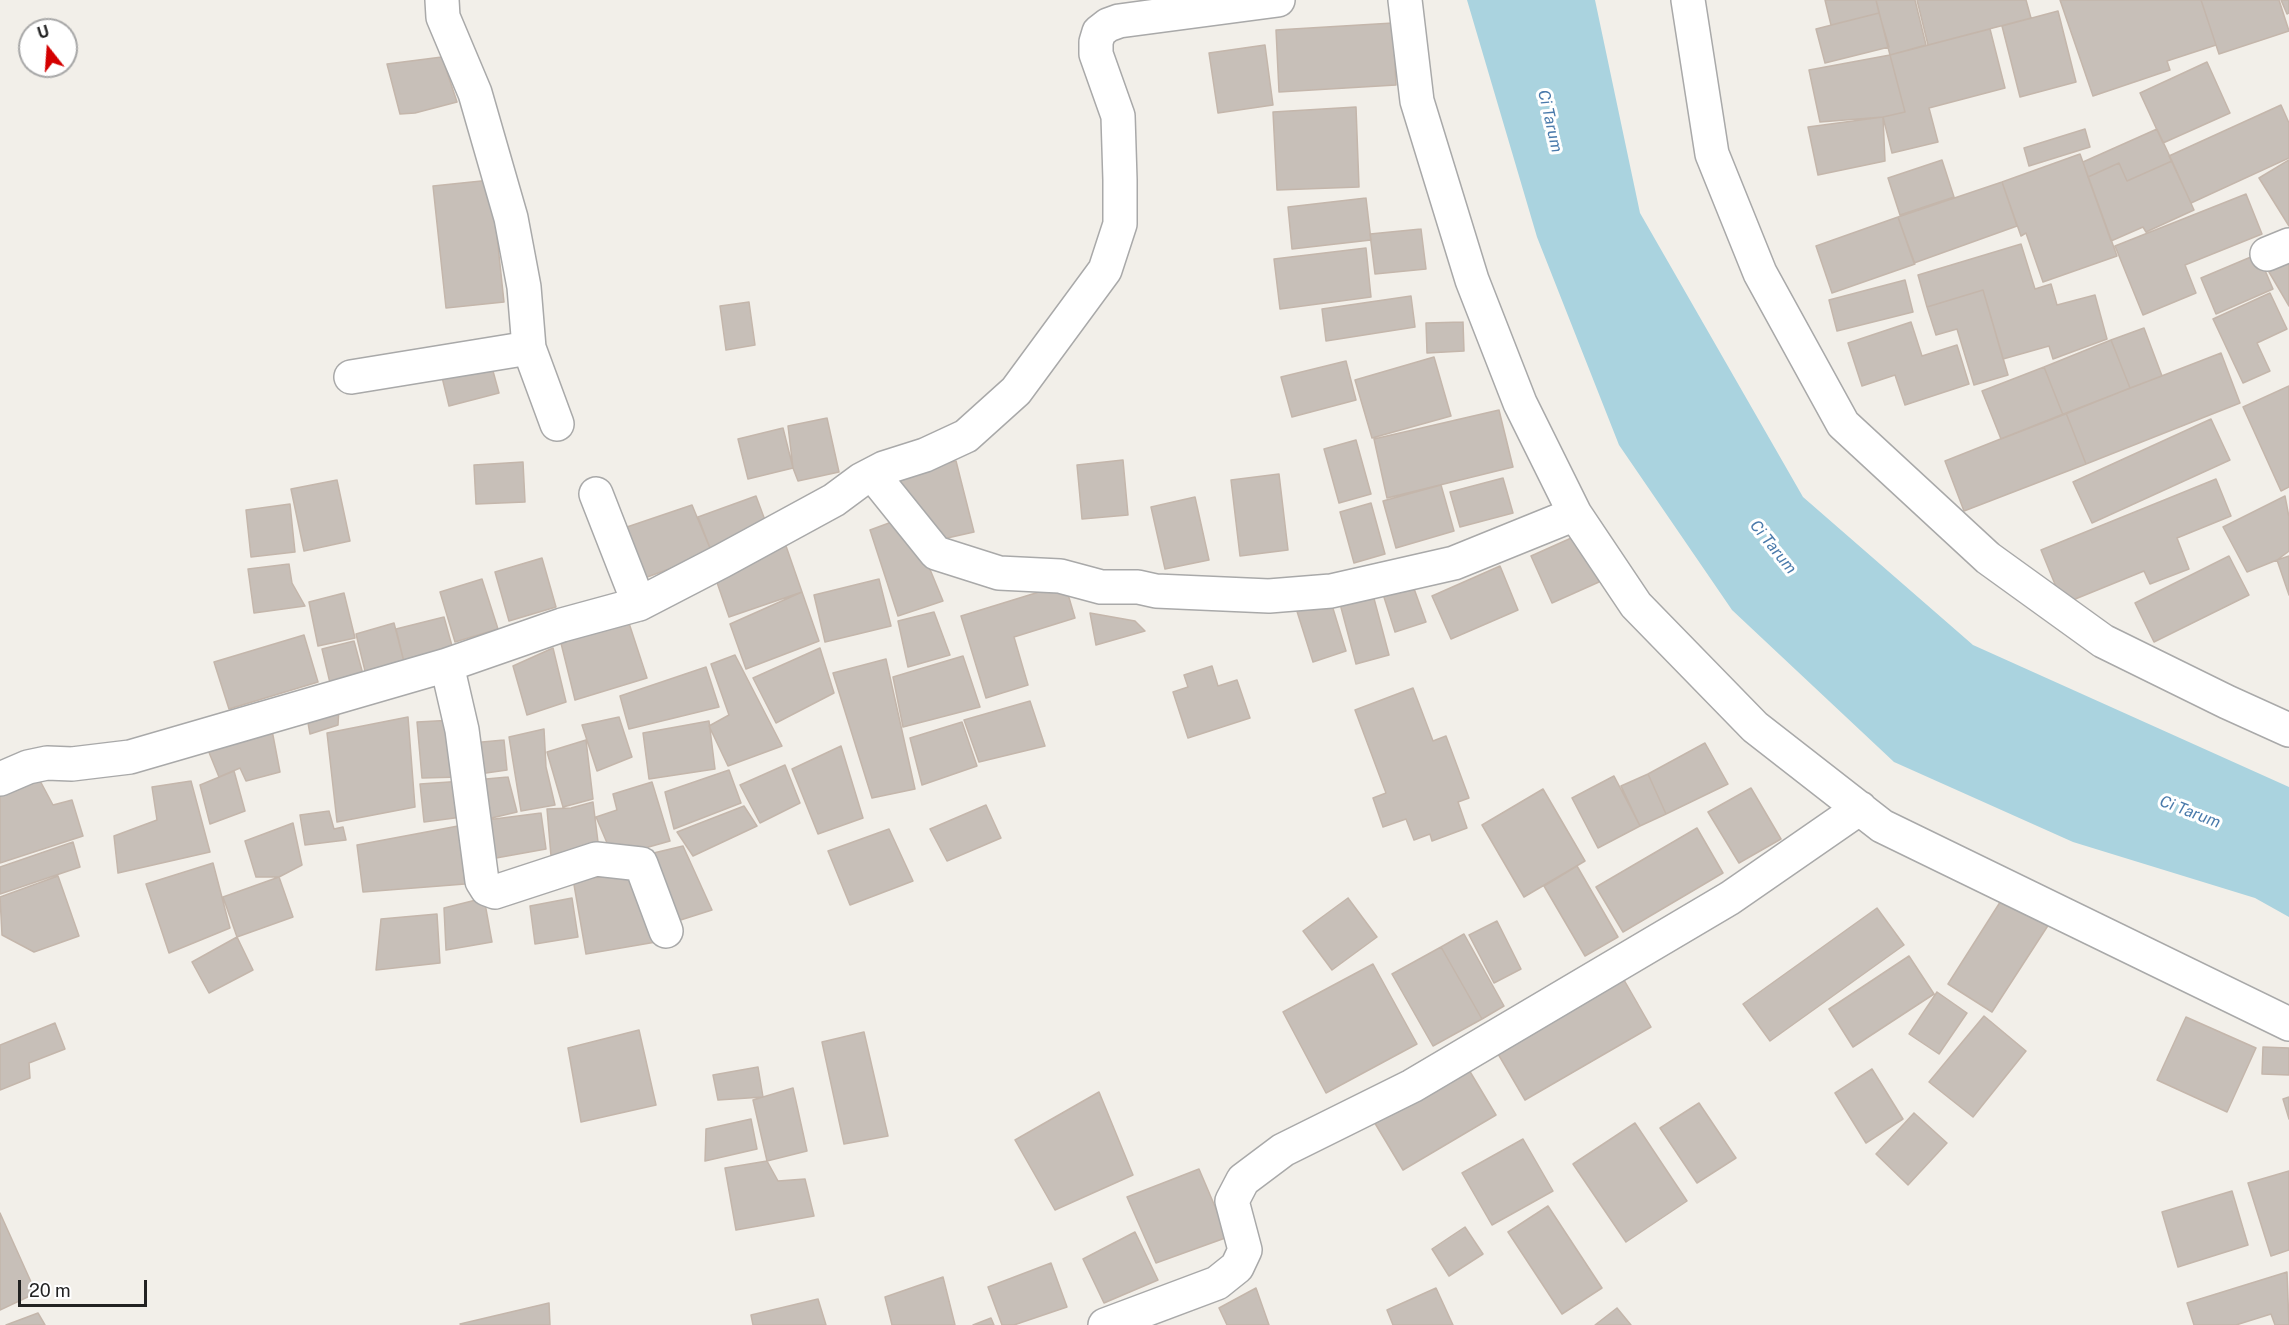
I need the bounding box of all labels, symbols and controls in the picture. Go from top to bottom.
north arrow [18,18,78,78]
text: U [35,21,51,43]
water label: Ci Tarum [1533,88,1567,154]
water label: Ci Tarum [1746,516,1800,578]
water label: Ci Tarum [2157,792,2223,832]
scale bar [21,1268,150,1306]
text: 20 m [29,1280,71,1301]

